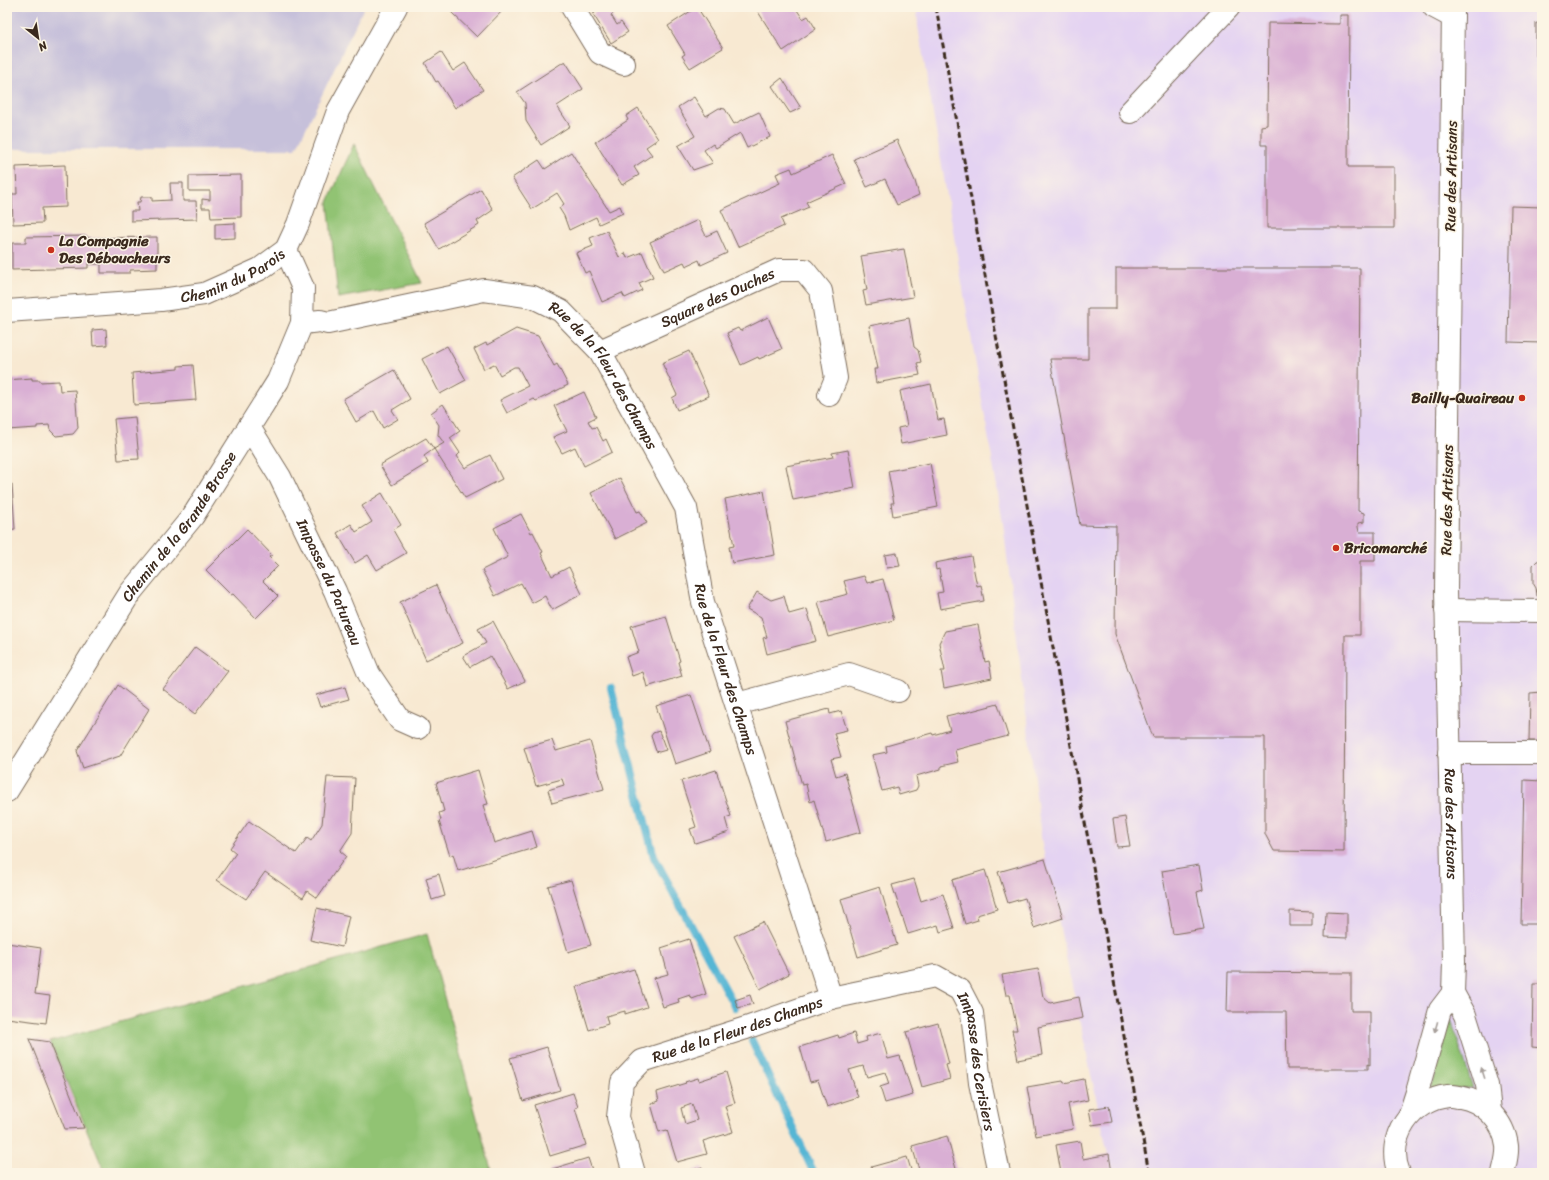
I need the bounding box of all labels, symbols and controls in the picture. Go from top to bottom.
north arrow [18,18,58,58]
text: N [34,36,52,57]
street label: Rue des Artisans [1437,120,1465,232]
place label: La Compagnie Des Déboucheurs [59,228,171,271]
street label: Chemin du Parois [179,241,291,310]
marker: La Compagnie Des Déboucheurs [46,245,56,255]
street label: Square des Ouches [656,261,779,335]
street label: Rue de la Fleur des Champs [545,294,665,455]
place label: Bailly-Quaireau [1411,385,1515,411]
marker: Bailly-Quaireau [1517,393,1527,403]
street label: Rue des Artisans [1433,444,1461,556]
street label: Chemin de la Grande Brosse [115,446,244,607]
street label: Impasse du Patureau [289,513,369,650]
place label: Bricomarché [1344,535,1427,561]
marker: Bricomarché [1331,543,1341,553]
street label: Rue de la Fleur des Champs [687,582,765,759]
street label: Rue des Artisans [1437,768,1465,880]
street label: Impasse des Cerisiers [950,986,1003,1134]
street label: Rue de la Fleur des Champs [649,989,827,1070]
one-way arrow [1433,1021,1439,1033]
one-way arrow [1480,1066,1486,1078]

